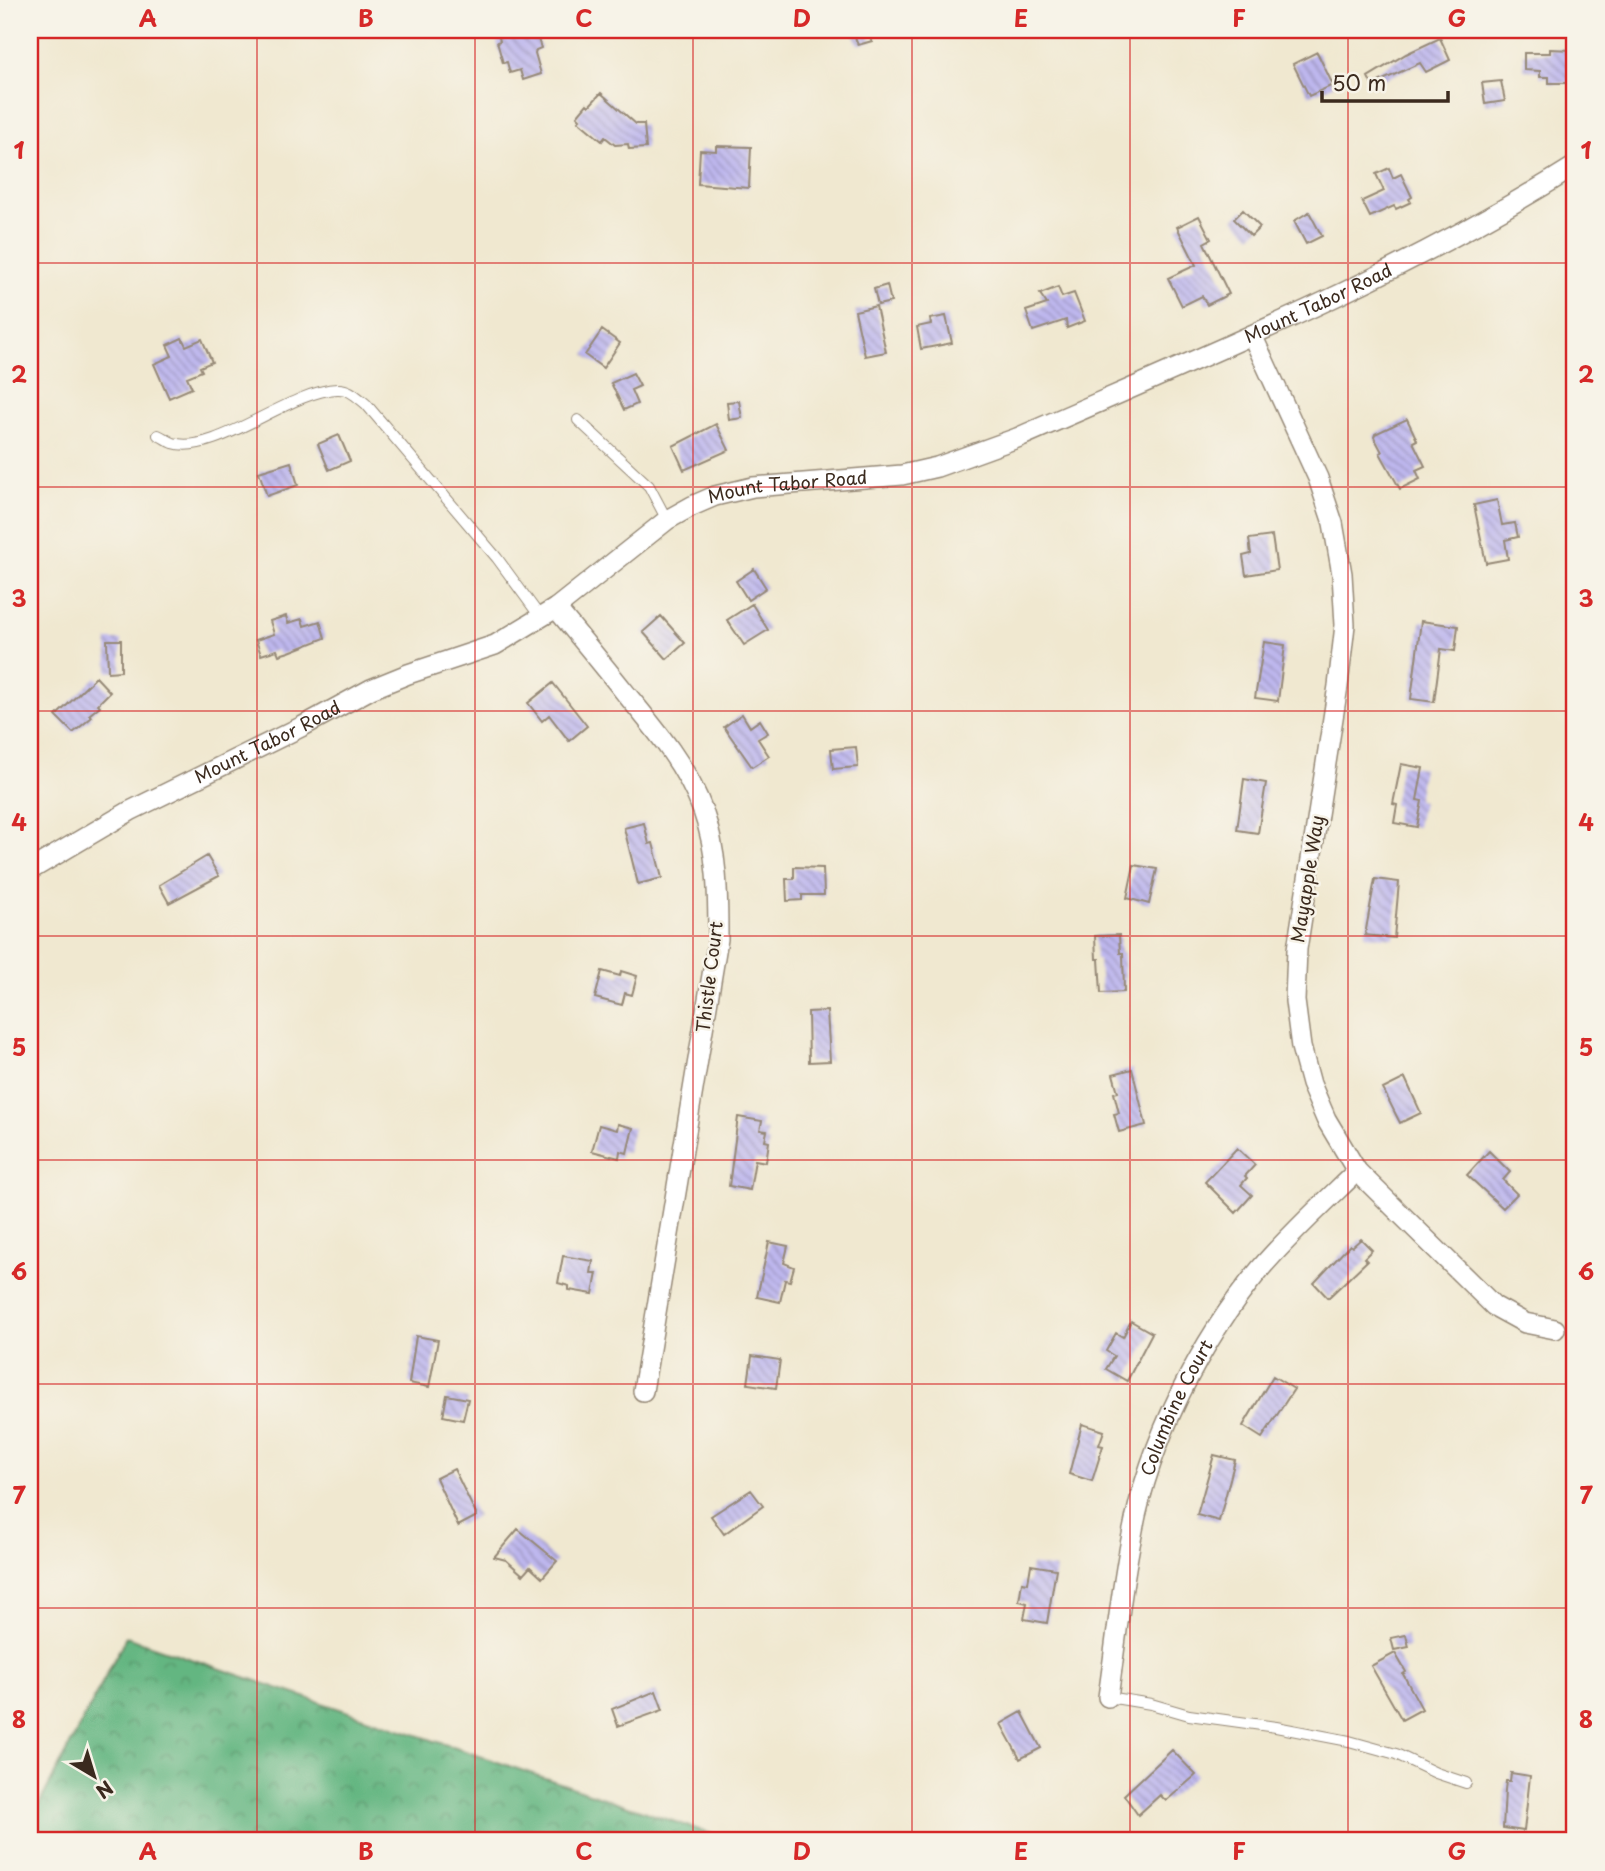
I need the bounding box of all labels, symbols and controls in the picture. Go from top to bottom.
text: A [139,0,157,35]
text: B [358,0,374,35]
text: C [575,0,593,35]
text: D [793,0,811,35]
text: E [1014,0,1028,35]
text: F [1232,0,1246,35]
text: G [1448,0,1466,35]
scale bar [1322,60,1448,104]
text: 50 m [1332,66,1386,98]
text: 1 [14,132,25,167]
text: 1 [1581,132,1592,167]
street label: Mount Tabor Road [1239,256,1396,349]
text: 2 [11,356,27,391]
text: 2 [1578,356,1594,391]
street label: Mount Tabor Road [705,463,868,509]
text: 3 [11,580,27,615]
text: 3 [1578,580,1594,615]
street label: Mount Tabor Road [189,693,345,789]
text: 4 [11,804,27,839]
text: 4 [1578,804,1594,839]
street label: Mayapple Way [1283,813,1330,944]
street label: Thistle Court [688,920,729,1034]
text: 5 [12,1029,26,1064]
text: 5 [1579,1029,1593,1064]
text: 6 [11,1253,27,1288]
text: 6 [1578,1253,1594,1288]
street label: Columbine Court [1133,1334,1219,1479]
text: 7 [12,1477,26,1512]
text: 7 [1579,1477,1593,1512]
text: 8 [12,1701,26,1736]
text: 8 [1579,1701,1593,1736]
north arrow [60,1742,130,1812]
text: N [91,1775,120,1806]
text: A [139,1833,157,1868]
text: B [358,1833,374,1868]
text: C [575,1833,593,1868]
text: D [793,1833,811,1868]
text: E [1014,1833,1028,1868]
text: F [1232,1833,1246,1868]
text: G [1448,1833,1466,1868]

